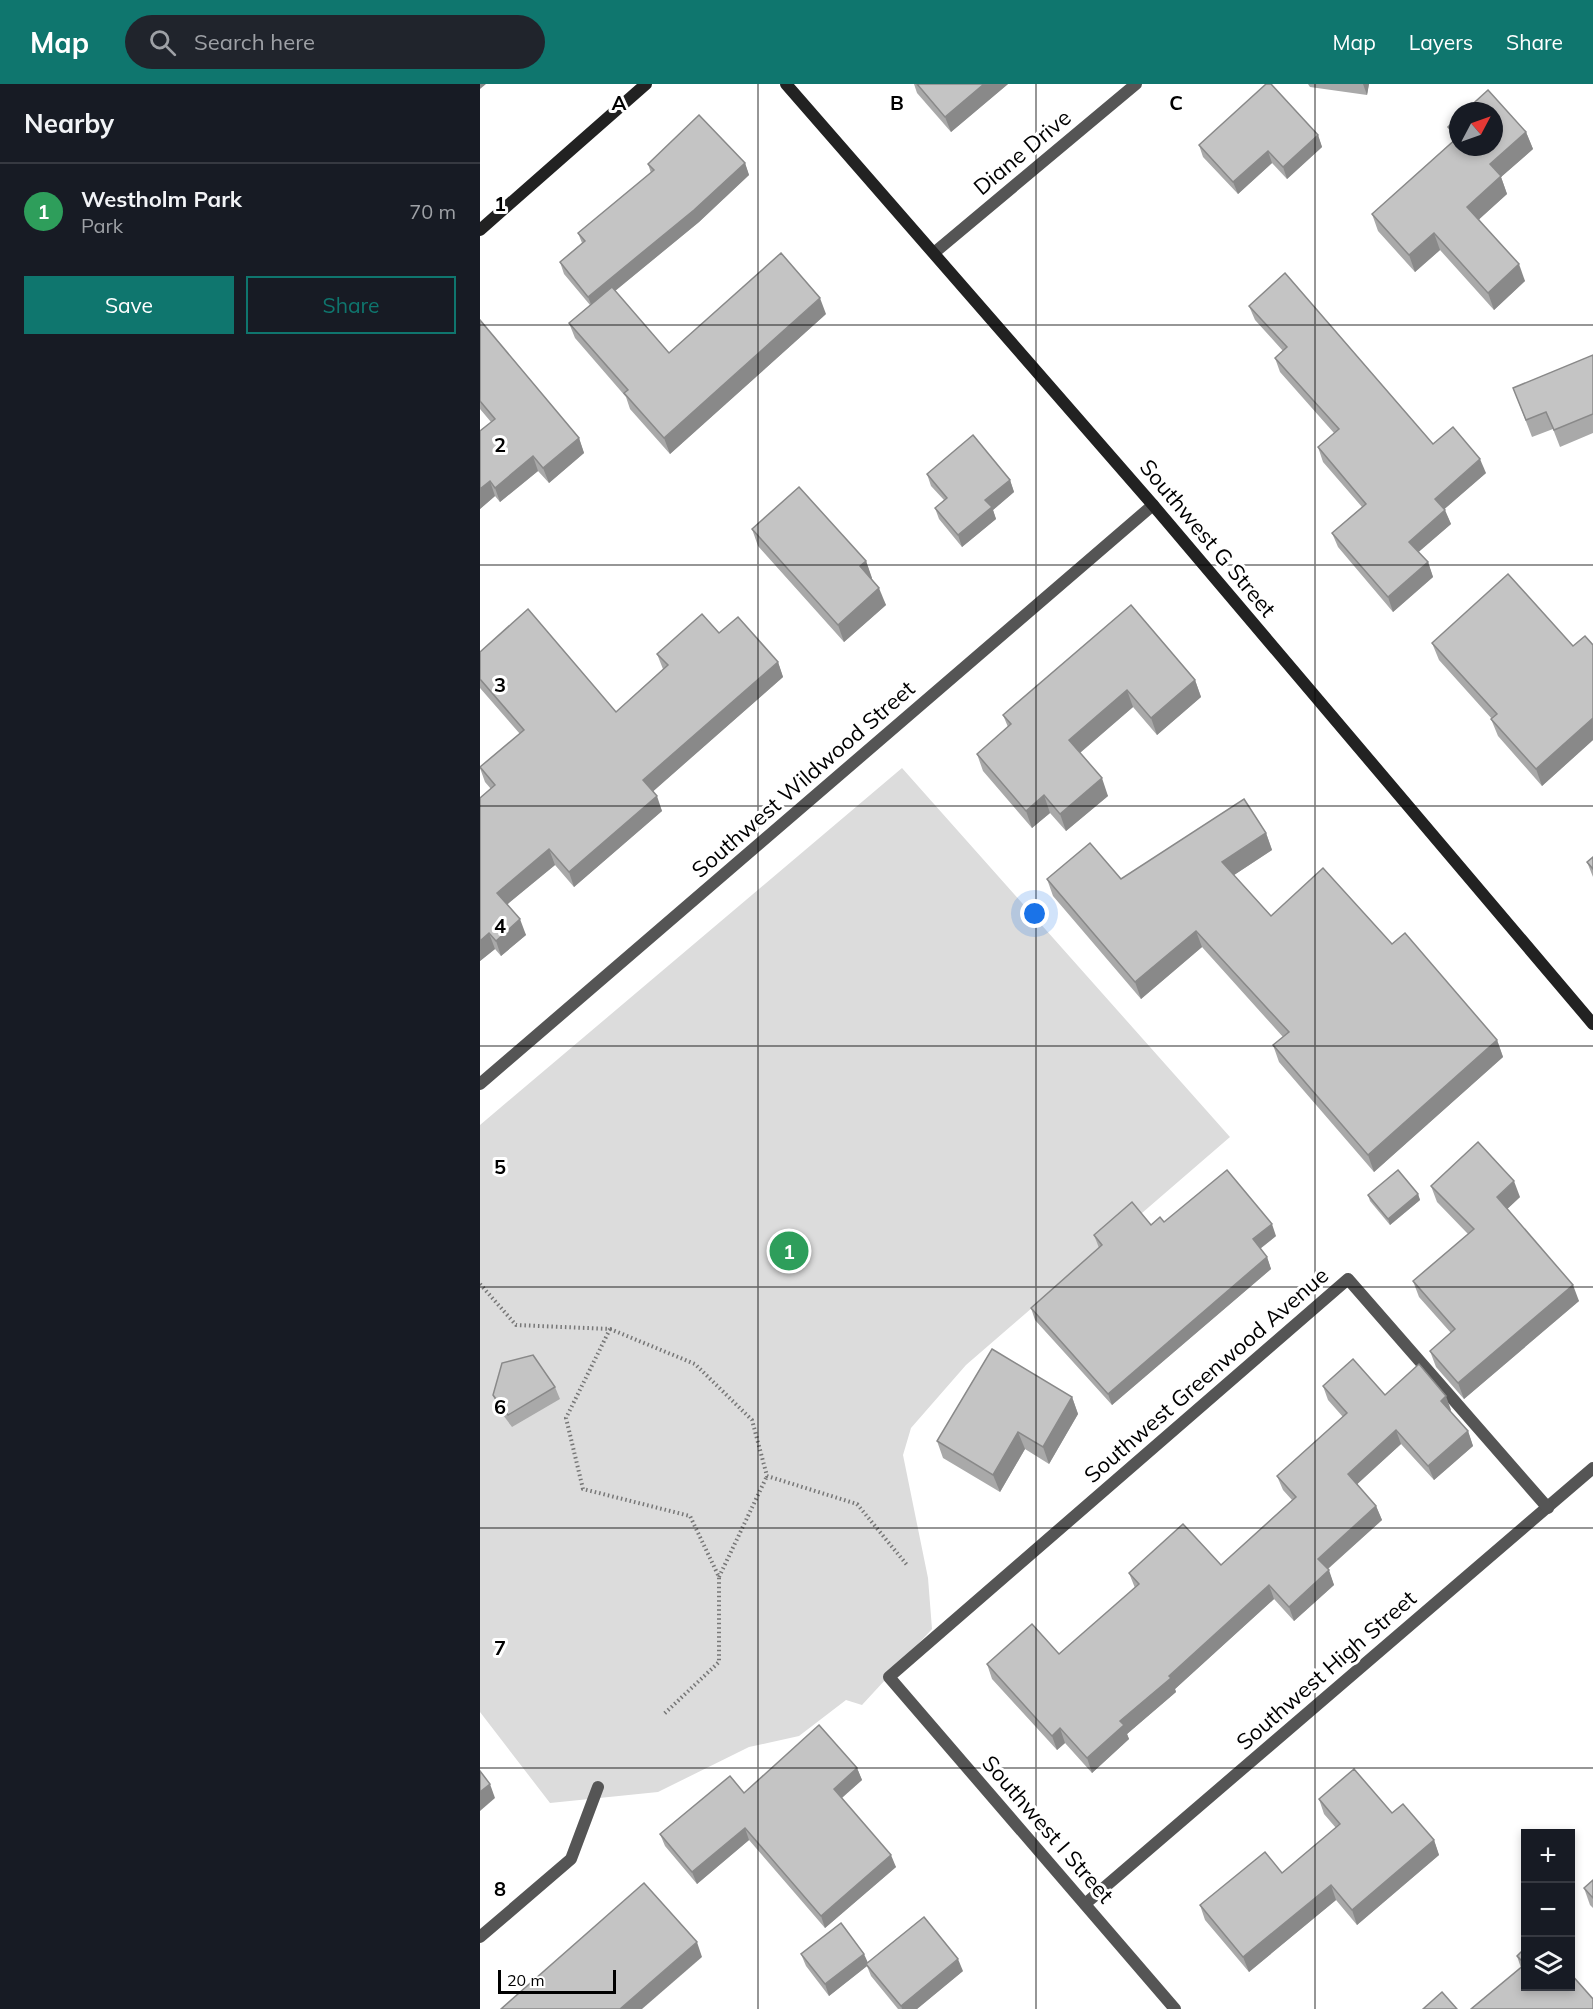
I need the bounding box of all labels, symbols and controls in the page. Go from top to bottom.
search box [125,15,545,69]
text: Map [30,25,89,60]
icon: search [146,26,179,59]
text: Search here [194,28,315,56]
text: Map [1333,29,1376,55]
text: Layers [1409,29,1473,55]
text: Share [1506,29,1563,55]
text: A [612,90,627,115]
text: B [890,90,904,115]
text: C [1169,90,1183,115]
north arrow [1449,102,1503,156]
street label: Diane Drive [968,103,1076,201]
text: Nearby [24,107,114,140]
text: Westholm Park [81,185,242,213]
text: 1 [494,191,506,216]
text: 1 [38,199,50,224]
text: 70 m [409,199,456,224]
text: Park [81,213,123,238]
button: Save [24,276,234,334]
button: Share [246,276,456,334]
text: 2 [494,432,506,457]
street label: Southwest G Street [1134,453,1282,623]
text: 3 [494,672,506,697]
street label: Southwest Wildwood Street [686,674,921,884]
your location [1020,899,1049,928]
text: 4 [494,913,506,938]
text: 5 [494,1154,506,1179]
pin: 1 [770,1228,808,1274]
street label: Southwest Greenwood Avenue [1078,1261,1334,1489]
text: 6 [494,1394,506,1419]
street label: Southwest High Street [1230,1584,1422,1756]
text: 7 [494,1635,506,1660]
street label: Southwest I Street [976,1749,1120,1909]
map controls [1521,1829,1575,1991]
button: + [1521,1829,1575,1883]
text: 8 [494,1876,506,1901]
button: − [1521,1883,1575,1937]
button: layers [1521,1937,1575,1991]
scale bar [498,1967,616,1994]
text: 20 m [507,1970,544,1990]

